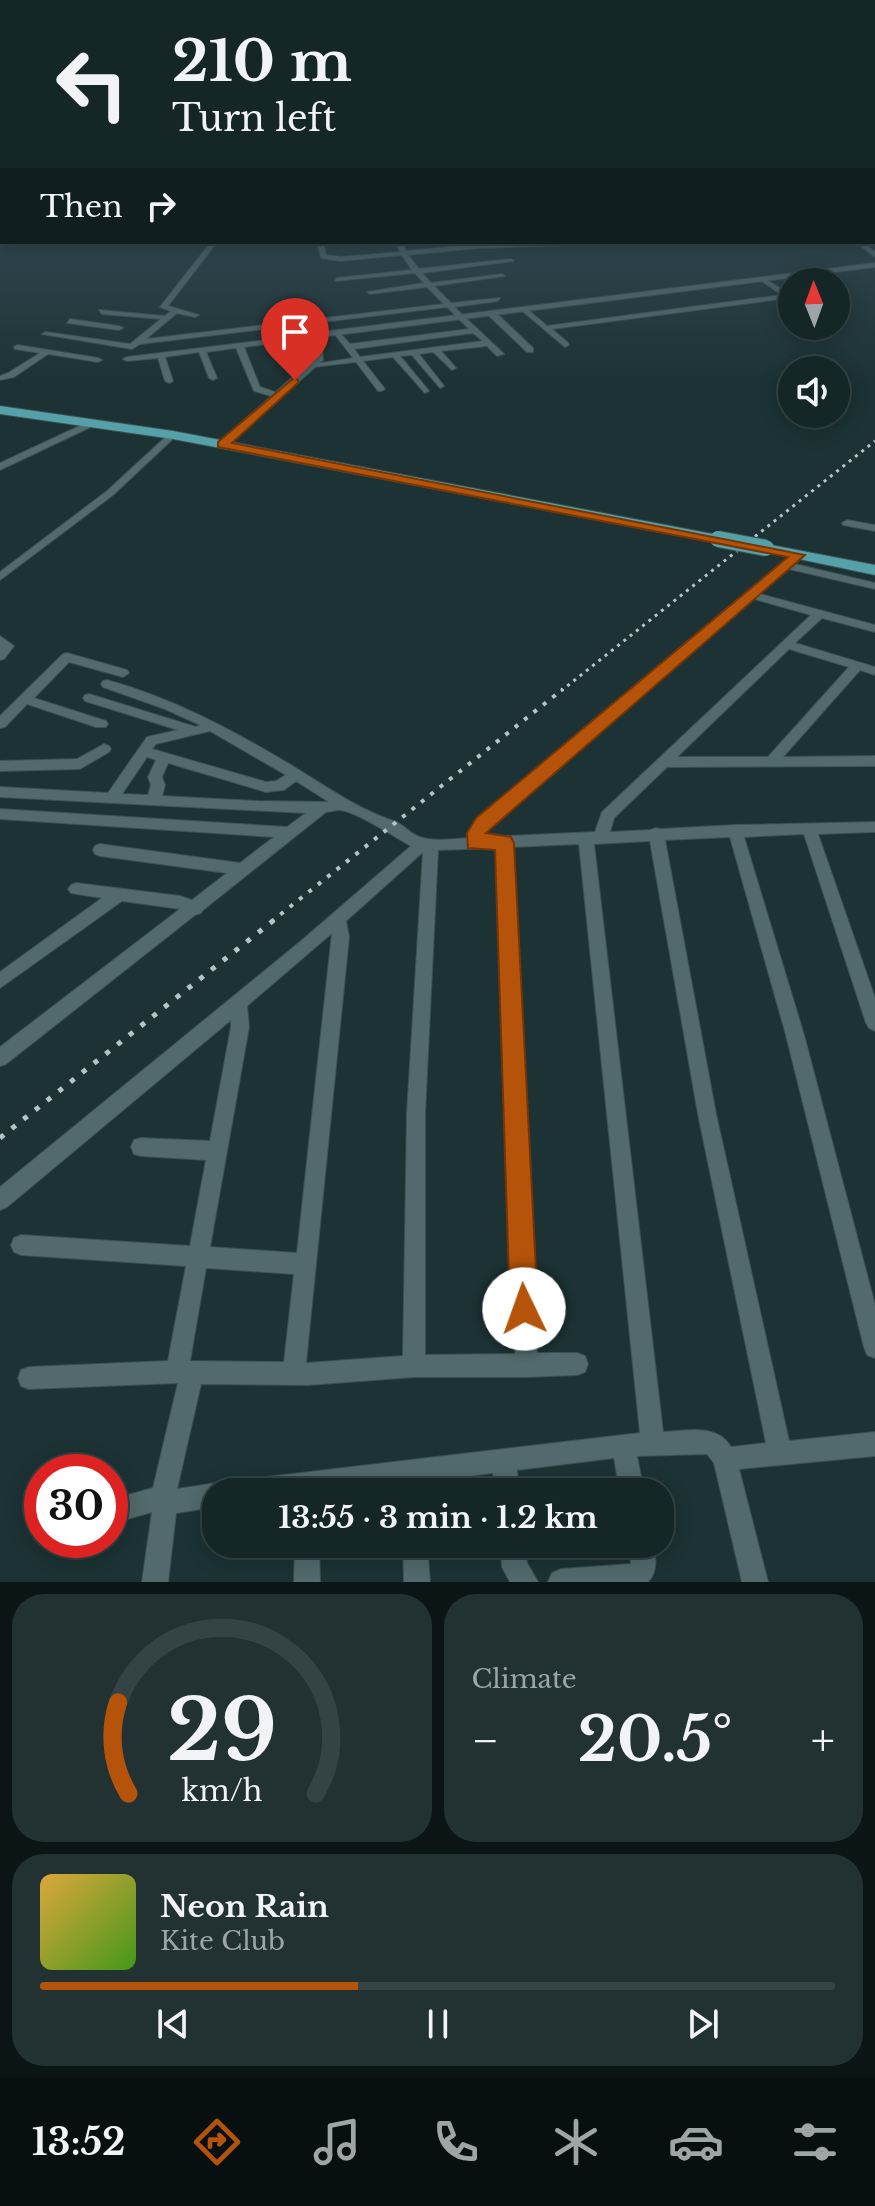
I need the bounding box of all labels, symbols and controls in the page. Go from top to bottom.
text: 210 m [172,27,352,96]
icon: left [40,32,144,136]
text: Turn left [172,96,336,141]
icon: right [139,184,183,228]
text: Then [40,188,123,225]
north arrow [778,268,850,340]
map controls [778,268,850,428]
pin [261,298,329,380]
icon: arrive [273,310,317,354]
button: sound [778,356,850,428]
position arrow [482,1267,566,1351]
speed limit sign: 30 [24,1454,128,1558]
text: 13:55 · 3 min · 1.2 km [278,1499,598,1536]
text: Climate [472,1663,577,1695]
text: 29 [167,1679,277,1782]
text: 20.5° [578,1703,732,1777]
text: − [472,1713,499,1768]
text: + [811,1713,835,1768]
text: km/h [181,1773,262,1809]
text: Neon Rain [160,1888,329,1925]
text: Kite Club [160,1925,285,1957]
icon: previous [151,2002,195,2046]
icon: pause [416,2002,460,2046]
icon: next [681,2002,725,2046]
icon: directions [189,2114,245,2170]
icon: music [309,2114,365,2170]
icon: phone [428,2114,484,2170]
icon: climate [548,2114,604,2170]
icon: car [668,2114,724,2170]
icon: filters [787,2114,843,2170]
text: 13:52 [32,2120,126,2165]

